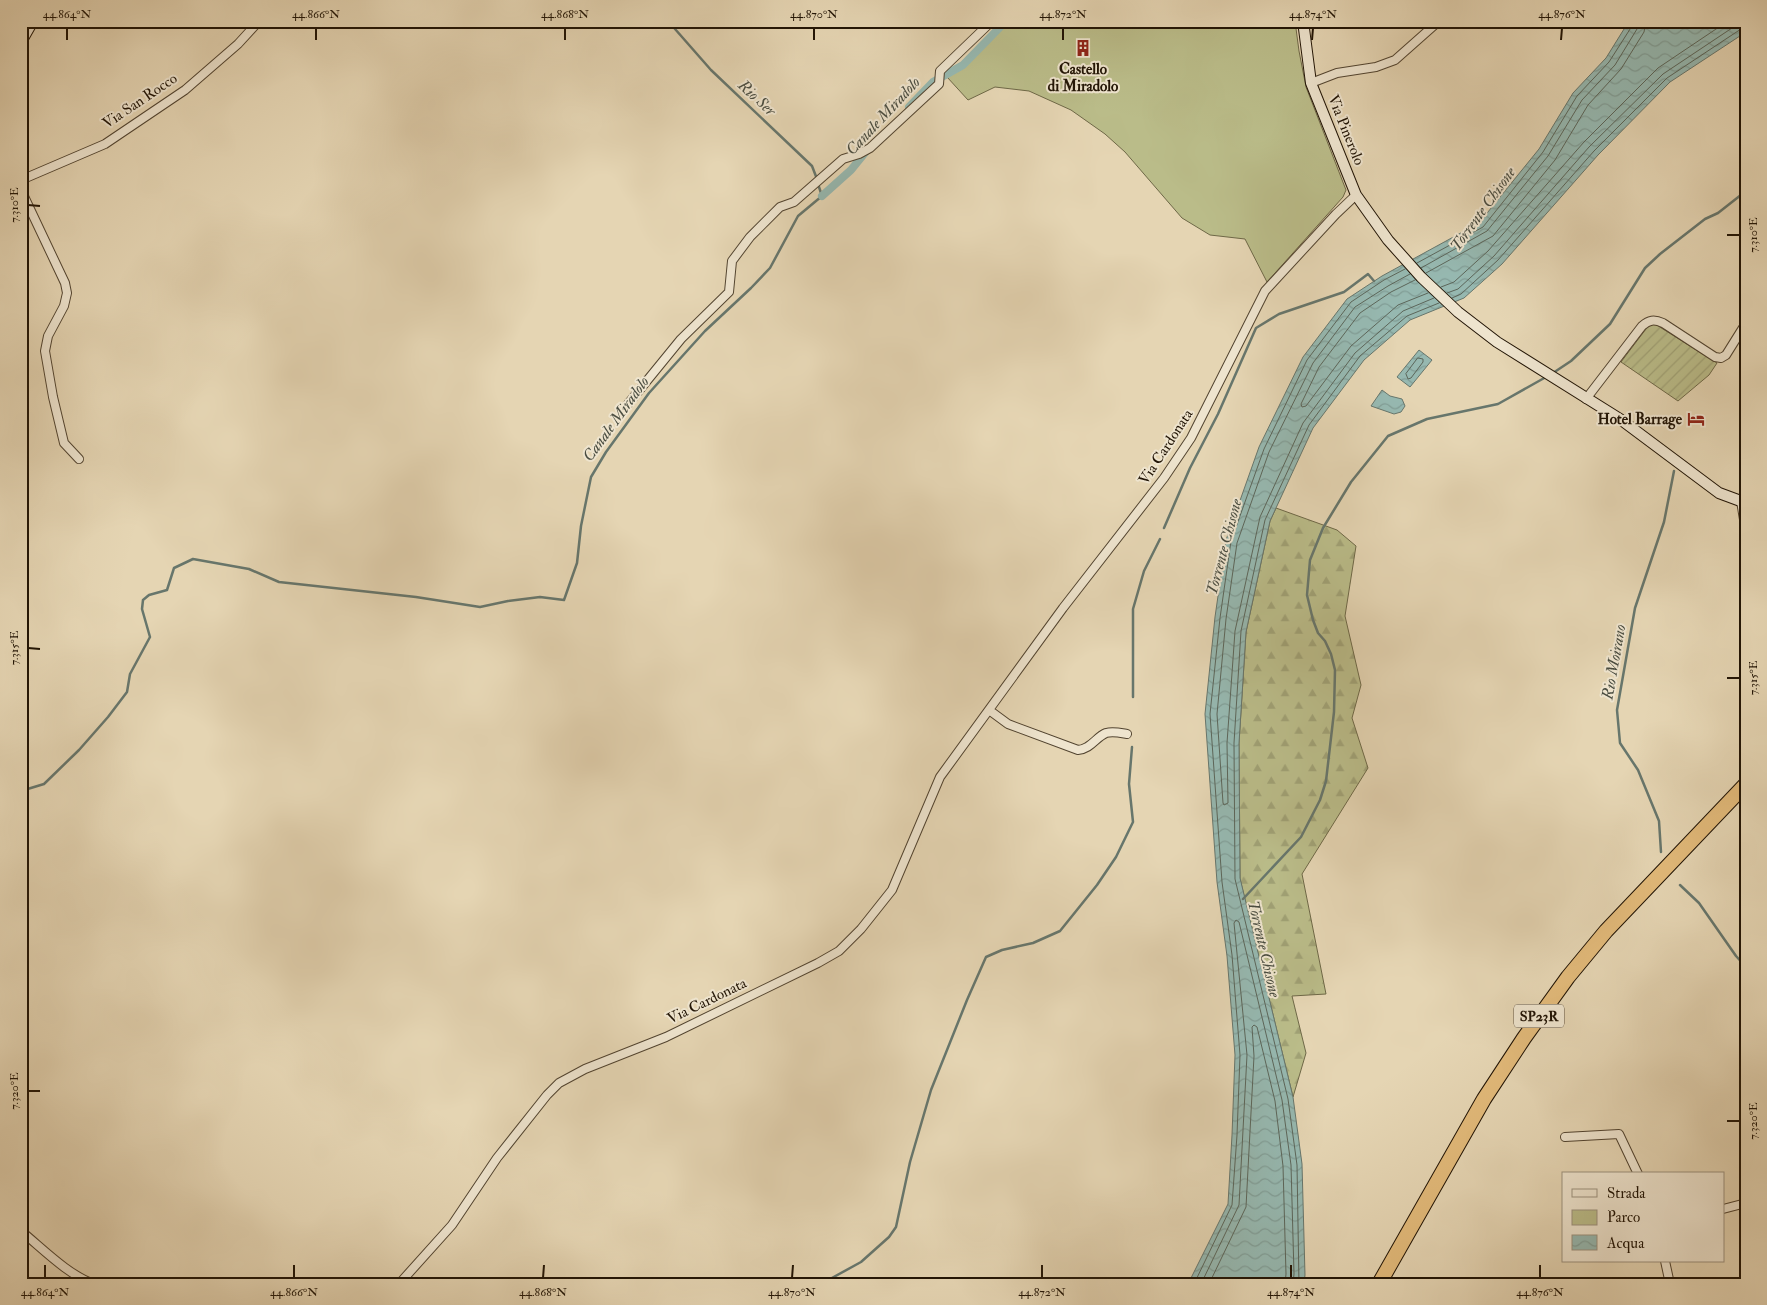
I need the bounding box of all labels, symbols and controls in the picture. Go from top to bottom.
text: 44.864°N [43,7,92,22]
text: 44.866°N [292,7,340,22]
text: 44.868°N [541,7,589,22]
text: 44.870°N [790,7,838,22]
text: 44.872°N [1039,7,1087,22]
text: 44.874°N [1289,7,1337,22]
text: 44.876°N [1538,7,1586,22]
building icon: Castello di Miradolo [1073,38,1093,58]
place label: Castello di Miradolo [1048,60,1119,96]
street label: Via San Rocco [99,69,181,133]
water label: Canale Miradolo [841,72,925,160]
water label: Rio Ser [733,75,781,121]
street label: Via Pinerolo [1323,92,1369,168]
water label: Torrente Chisone [1446,163,1521,255]
text: 7.310°E [7,187,22,223]
text: 7.310°E [1746,217,1761,253]
water label: Canale Miradolo [578,372,654,465]
street label: Via Cardonata [1135,405,1198,488]
hotel icon: Hotel Barrage [1686,409,1706,429]
place label: Hotel Barrage [1598,410,1683,430]
water label: Torrente Chisone [1202,496,1247,597]
water label: Rio Moirano [1597,623,1631,702]
text: 7.315°E [7,630,22,665]
text: 7.315°E [1746,660,1761,695]
water label: Torrente Chisone [1243,899,1285,1000]
street label: Via Cardonata [664,973,751,1028]
road number: SP23R [1514,1004,1564,1028]
text: 7.320°E [7,1072,22,1110]
text: 7.320°E [1746,1102,1761,1140]
legend [1562,1172,1724,1262]
text: Strada [1607,1184,1646,1203]
text: Parco [1607,1208,1640,1227]
text: Acqua [1606,1234,1645,1253]
text: 44.864°N [21,1285,70,1300]
text: 44.866°N [270,1285,318,1300]
text: 44.868°N [519,1285,567,1300]
text: 44.870°N [768,1285,816,1300]
text: 44.872°N [1018,1285,1066,1300]
text: 44.874°N [1267,1285,1315,1300]
text: 44.876°N [1516,1285,1564,1300]

